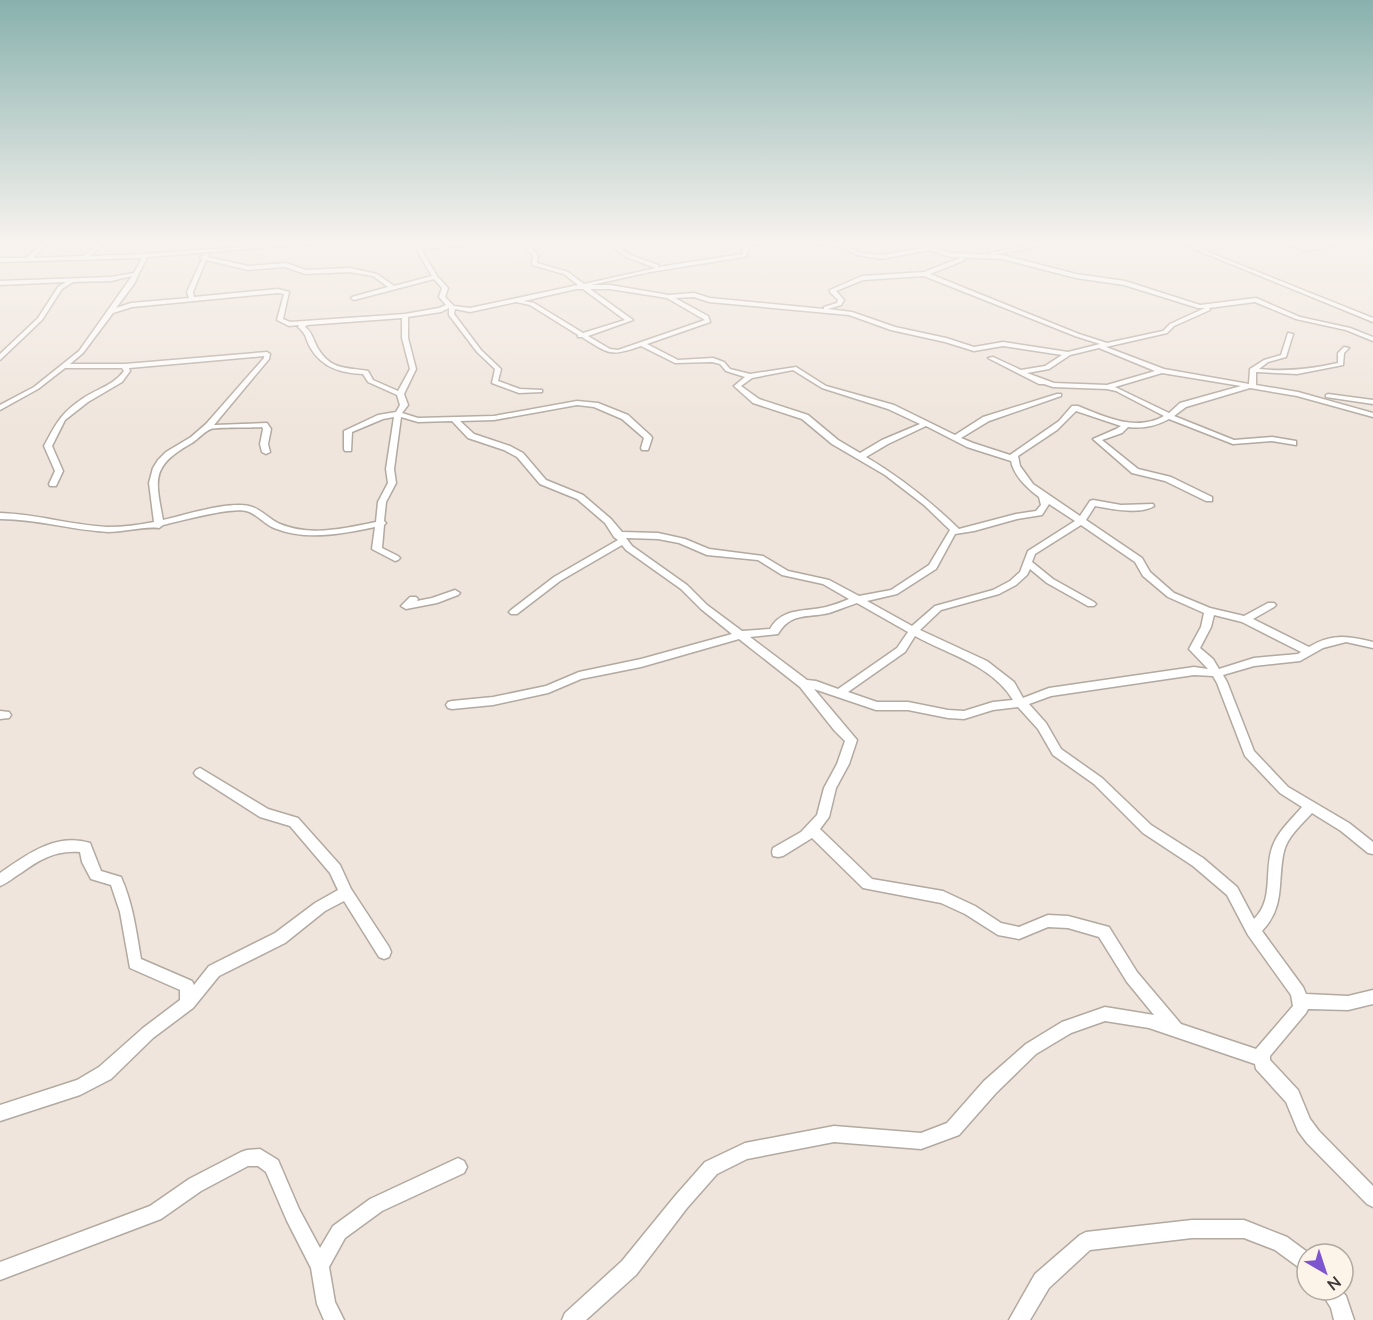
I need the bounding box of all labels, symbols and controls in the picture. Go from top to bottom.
north arrow [1295,1242,1355,1302]
text: N [1323,1272,1345,1295]

